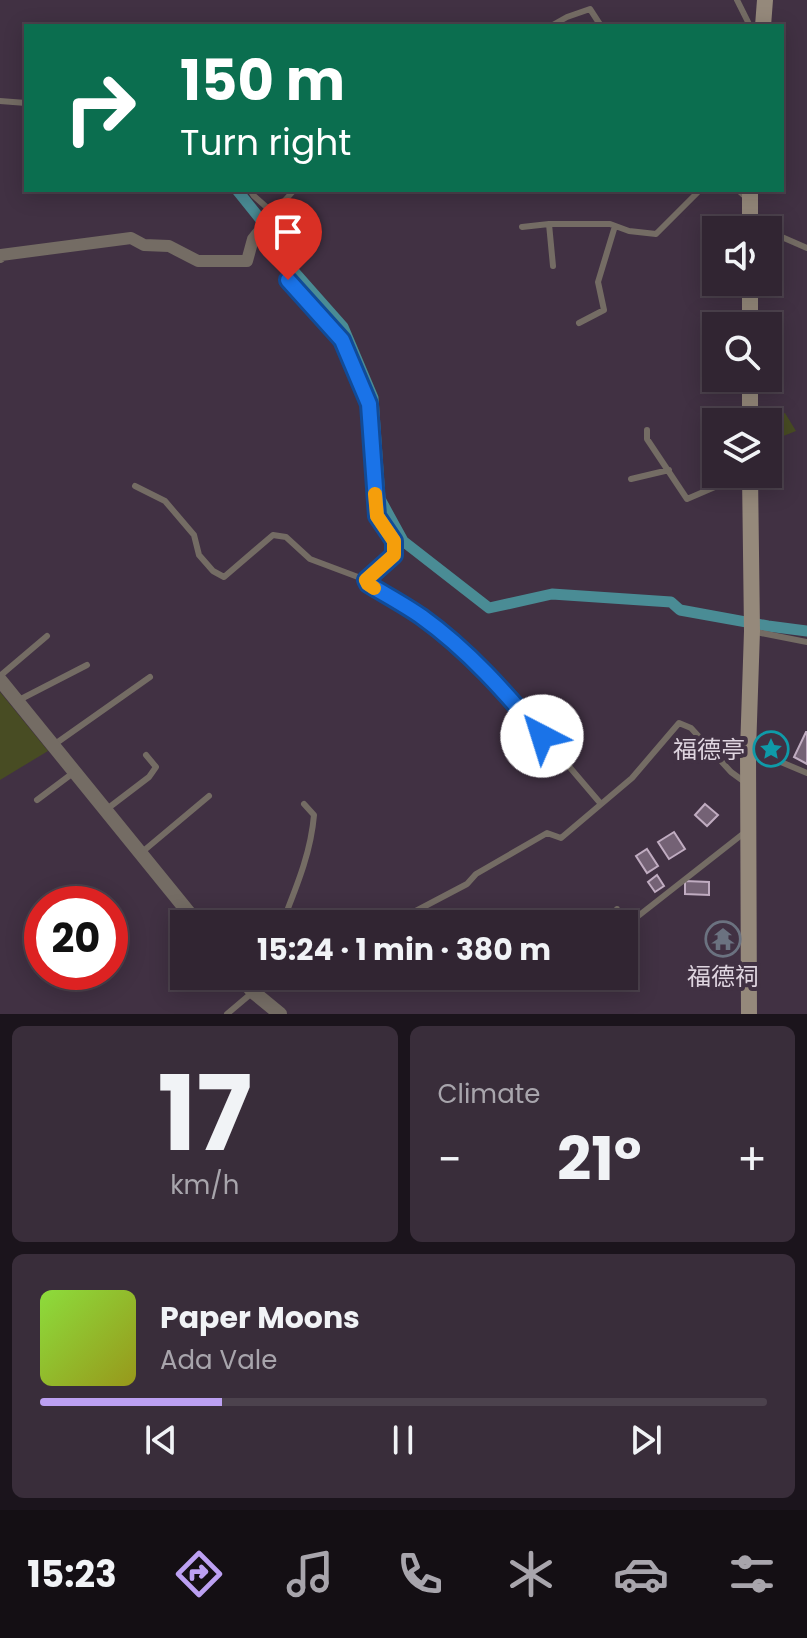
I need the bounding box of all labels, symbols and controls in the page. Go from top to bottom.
text: 150 m [180,41,345,120]
icon: right [48,56,152,160]
text: Turn right [180,117,351,168]
pin [254,198,322,280]
icon: arrive [266,210,310,254]
map controls [702,216,782,488]
button: sound [702,216,782,296]
button: search [702,312,782,392]
button: layers [702,408,782,488]
position arrow [500,694,584,778]
place icon: 福德亭 [752,730,790,768]
place label: 福德亭 [673,733,745,766]
speed limit sign: 20 [24,886,128,990]
temple icon: 福德祠 [704,920,742,958]
text: 15:24 · 1 min · 380 m [257,928,551,971]
place label: 福德祠 [687,960,759,993]
text: 17 [157,1041,252,1186]
text: Climate [438,1076,540,1112]
text: 21° [557,1117,642,1201]
text: − [438,1129,462,1190]
text: + [737,1129,767,1190]
text: km/h [170,1167,239,1203]
text: Paper Moons [160,1296,360,1339]
text: Ada Vale [160,1342,277,1378]
icon: previous [139,1418,183,1462]
icon: pause [381,1418,425,1462]
icon: next [624,1418,668,1462]
icon: directions [171,1546,227,1602]
icon: music [282,1546,338,1602]
icon: phone [392,1546,448,1602]
icon: climate [503,1546,559,1602]
icon: car [613,1546,669,1602]
icon: filters [724,1546,780,1602]
text: 15:23 [27,1549,117,1600]

